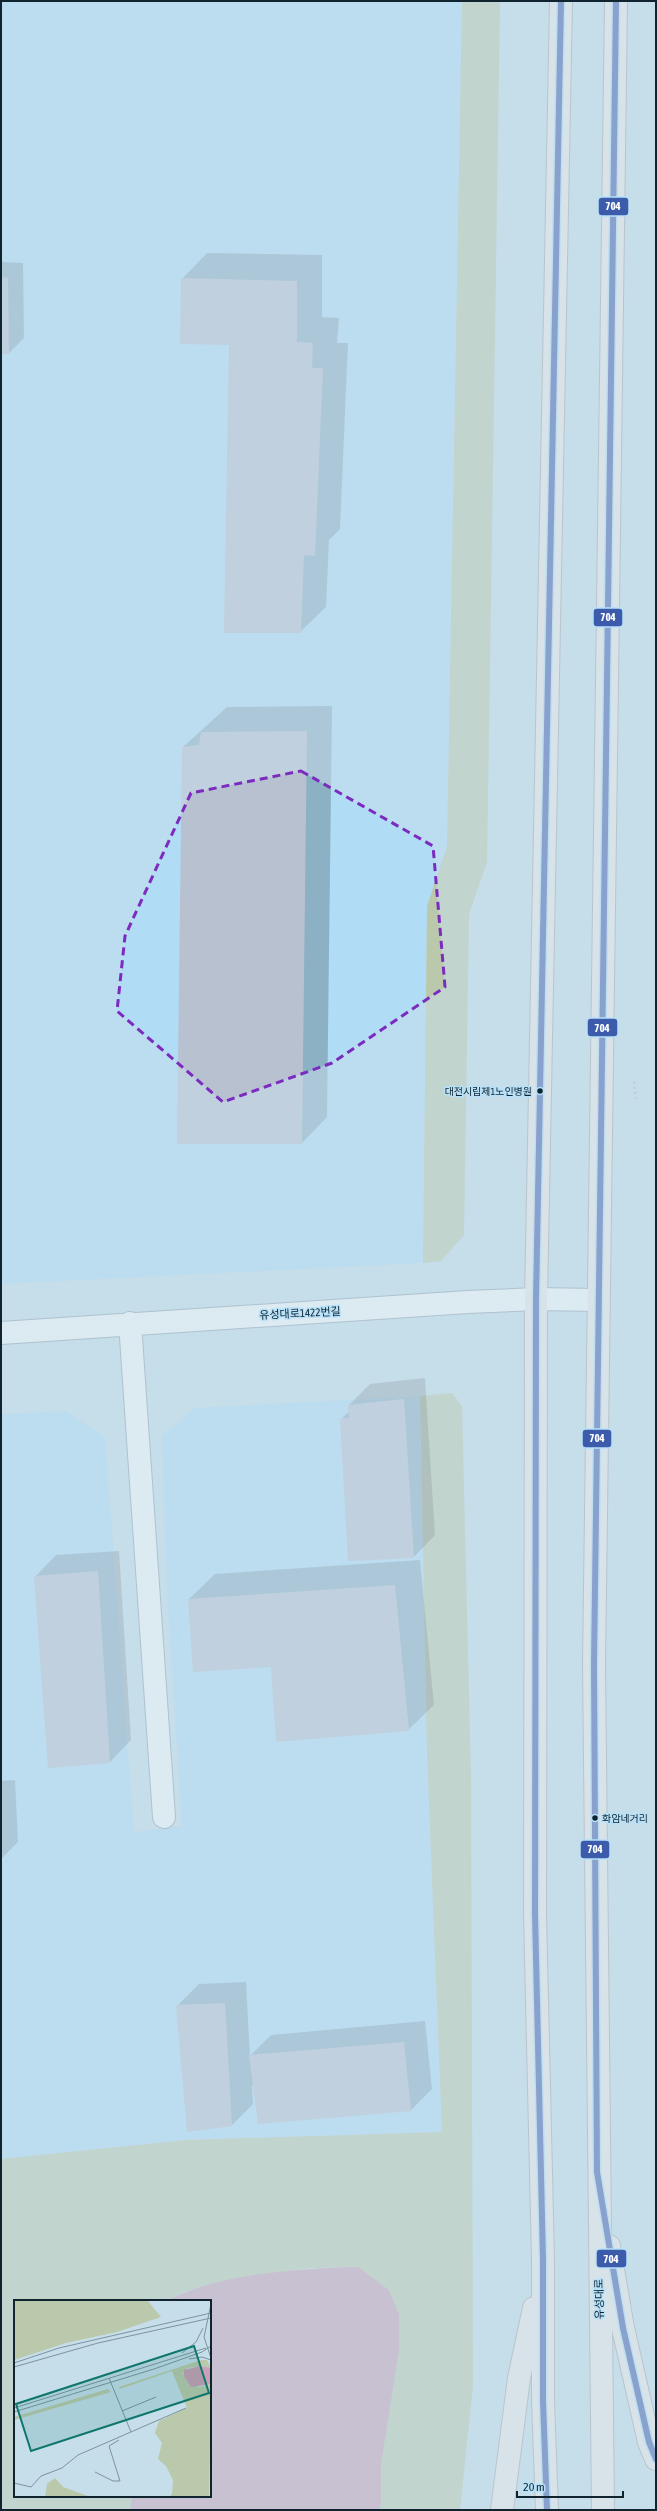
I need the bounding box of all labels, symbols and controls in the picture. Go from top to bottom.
line badge: 704 [598,197,629,216]
text: 704 [605,200,621,212]
line badge: 704 [593,608,623,627]
text: 704 [600,611,616,623]
line badge: 704 [587,1018,618,1037]
text: 704 [594,1022,610,1034]
place label: 대전시립제1노인병원 [445,1086,532,1097]
marker: 대전시립제1노인병원 [535,1086,545,1096]
street label: 유성대로1422번길 [259,1305,341,1321]
line badge: 704 [582,1429,612,1448]
text: 704 [589,1432,605,1444]
marker: 화암네거리 [590,1813,600,1823]
place label: 화암네거리 [602,1813,648,1824]
line badge: 704 [580,1840,610,1859]
text: 704 [587,1843,603,1855]
line badge: 704 [596,2249,627,2268]
text: 704 [603,2253,619,2265]
street label: 유성대로 [593,2279,605,2319]
inset map [14,2300,211,2497]
scale bar [517,2473,623,2499]
text: 20 m [523,2480,545,2494]

